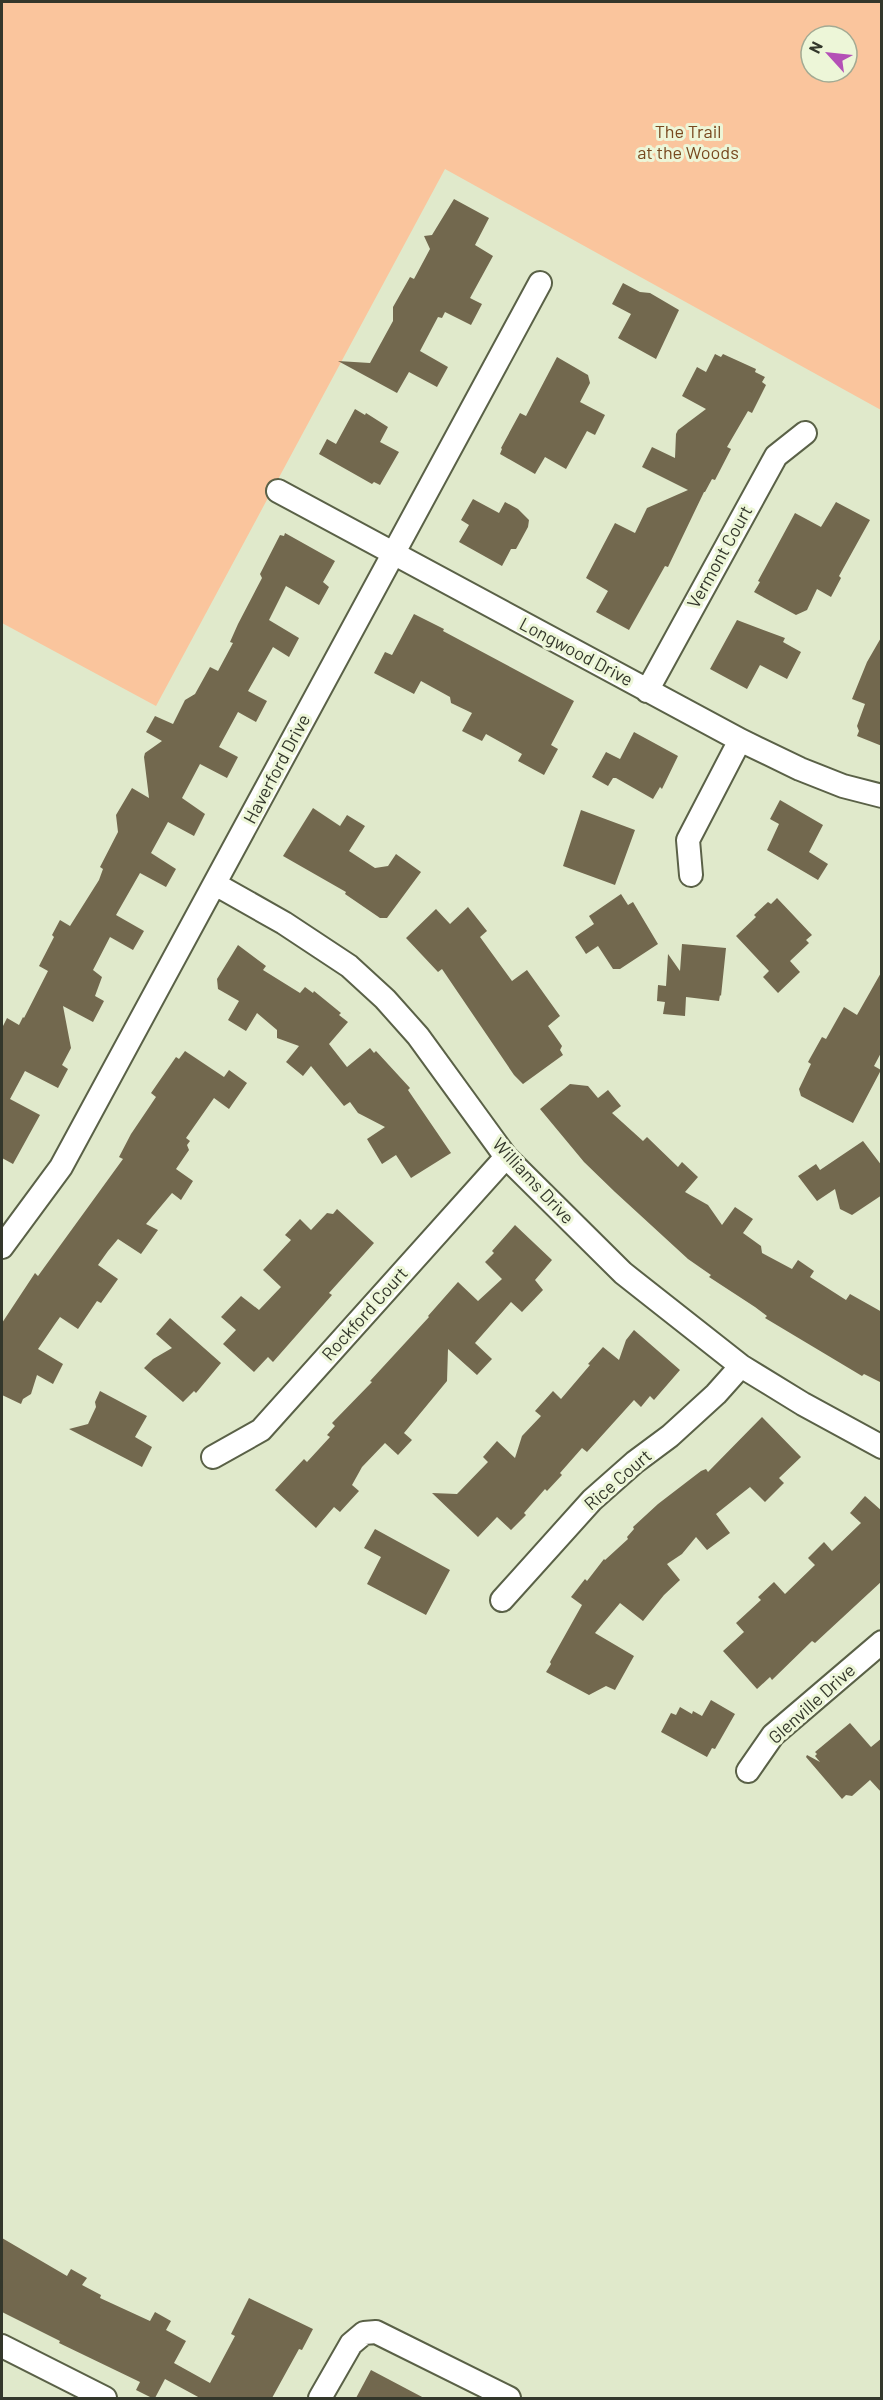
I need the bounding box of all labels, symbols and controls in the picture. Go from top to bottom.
north arrow [799,24,859,84]
text: N [804,38,826,56]
park label: The Trail at the Woods [637,120,739,163]
street label: Vermont Court [682,501,756,612]
street label: Longwood Drive [516,612,637,690]
street label: Haverford Drive [238,710,314,827]
street label: Williams Drive [488,1133,579,1228]
street label: Rockford Court [317,1262,412,1365]
street label: Rice Court [579,1444,655,1514]
street label: Glenville Drive [763,1659,859,1748]

